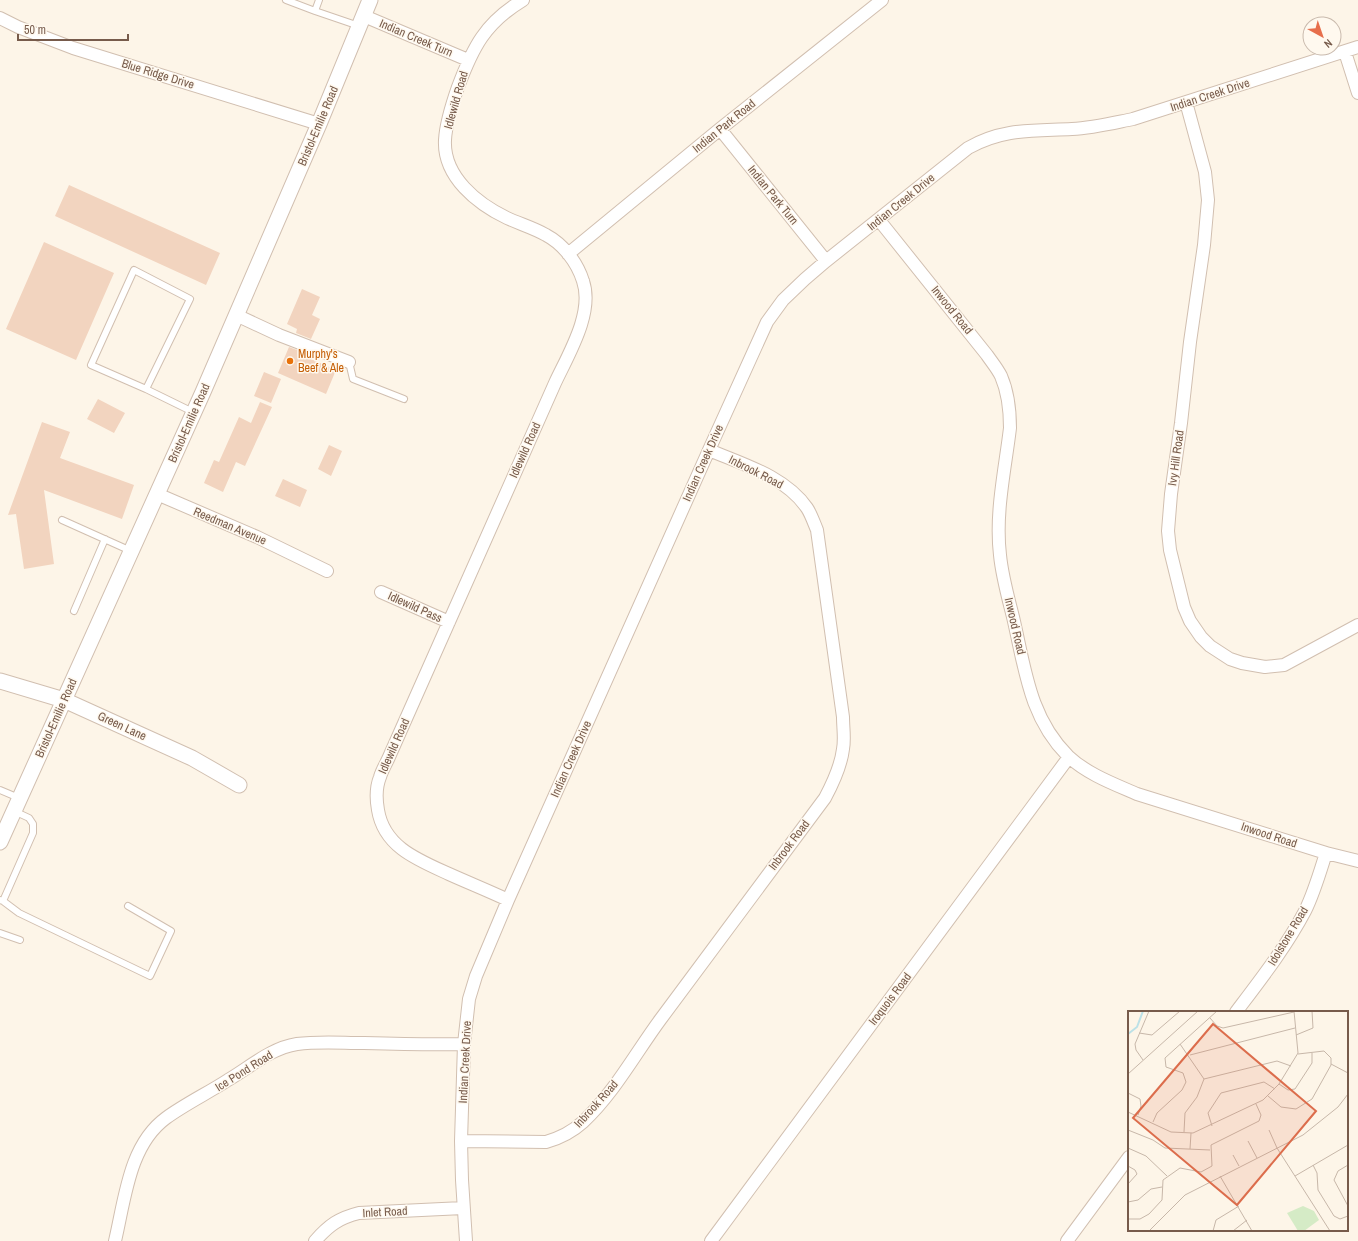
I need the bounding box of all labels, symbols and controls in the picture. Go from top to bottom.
street label: Indian Creek Turn [377,15,455,61]
scale bar [18,16,128,42]
north arrow [1302,16,1342,56]
text: 50 m [24,22,46,38]
text: N [1321,36,1335,51]
street label: Blue Ridge Drive [120,55,196,93]
street label: Idlewild Road [440,69,472,131]
street label: Indian Creek Drive [1168,75,1252,115]
street label: Bristol-Emilie Road [294,84,342,168]
street label: Indian Park Road [689,96,759,156]
street label: Indian Park Turn [744,162,802,228]
street label: Indian Creek Drive [864,170,938,234]
street label: Inwood Road [928,282,976,338]
place label: Murphy's Beef & Ale [298,346,344,376]
marker: Murphy's Beef & Ale [285,356,295,366]
street label: Bristol-Emilie Road [164,381,214,465]
street label: Idlewild Road [506,420,544,480]
street label: Indian Creek Drive [679,422,727,504]
street label: Ivy Hill Road [1164,429,1188,487]
street label: Inbrook Road [726,451,786,493]
street label: Reedman Avenue [191,503,269,549]
street label: Idlewild Pass [385,588,445,626]
street label: Inwood Road [1001,596,1029,656]
street label: Bristol-Emilie Road [31,676,81,760]
street label: Green Lane [95,708,149,744]
street label: Idlewild Road [375,716,413,776]
street label: Indian Creek Drive [547,718,595,800]
street label: Inbrook Road [765,817,813,873]
street label: Inwood Road [1239,818,1299,852]
street label: Idolstone Road [1264,904,1312,968]
street label: Iroquois Road [865,970,915,1028]
inset map [1128,1011,1348,1231]
street label: Indian Creek Drive [455,1020,475,1104]
street label: Ice Pond Road [212,1047,276,1095]
street label: Inbrook Road [570,1077,622,1131]
street label: Inlet Road [362,1203,408,1221]

